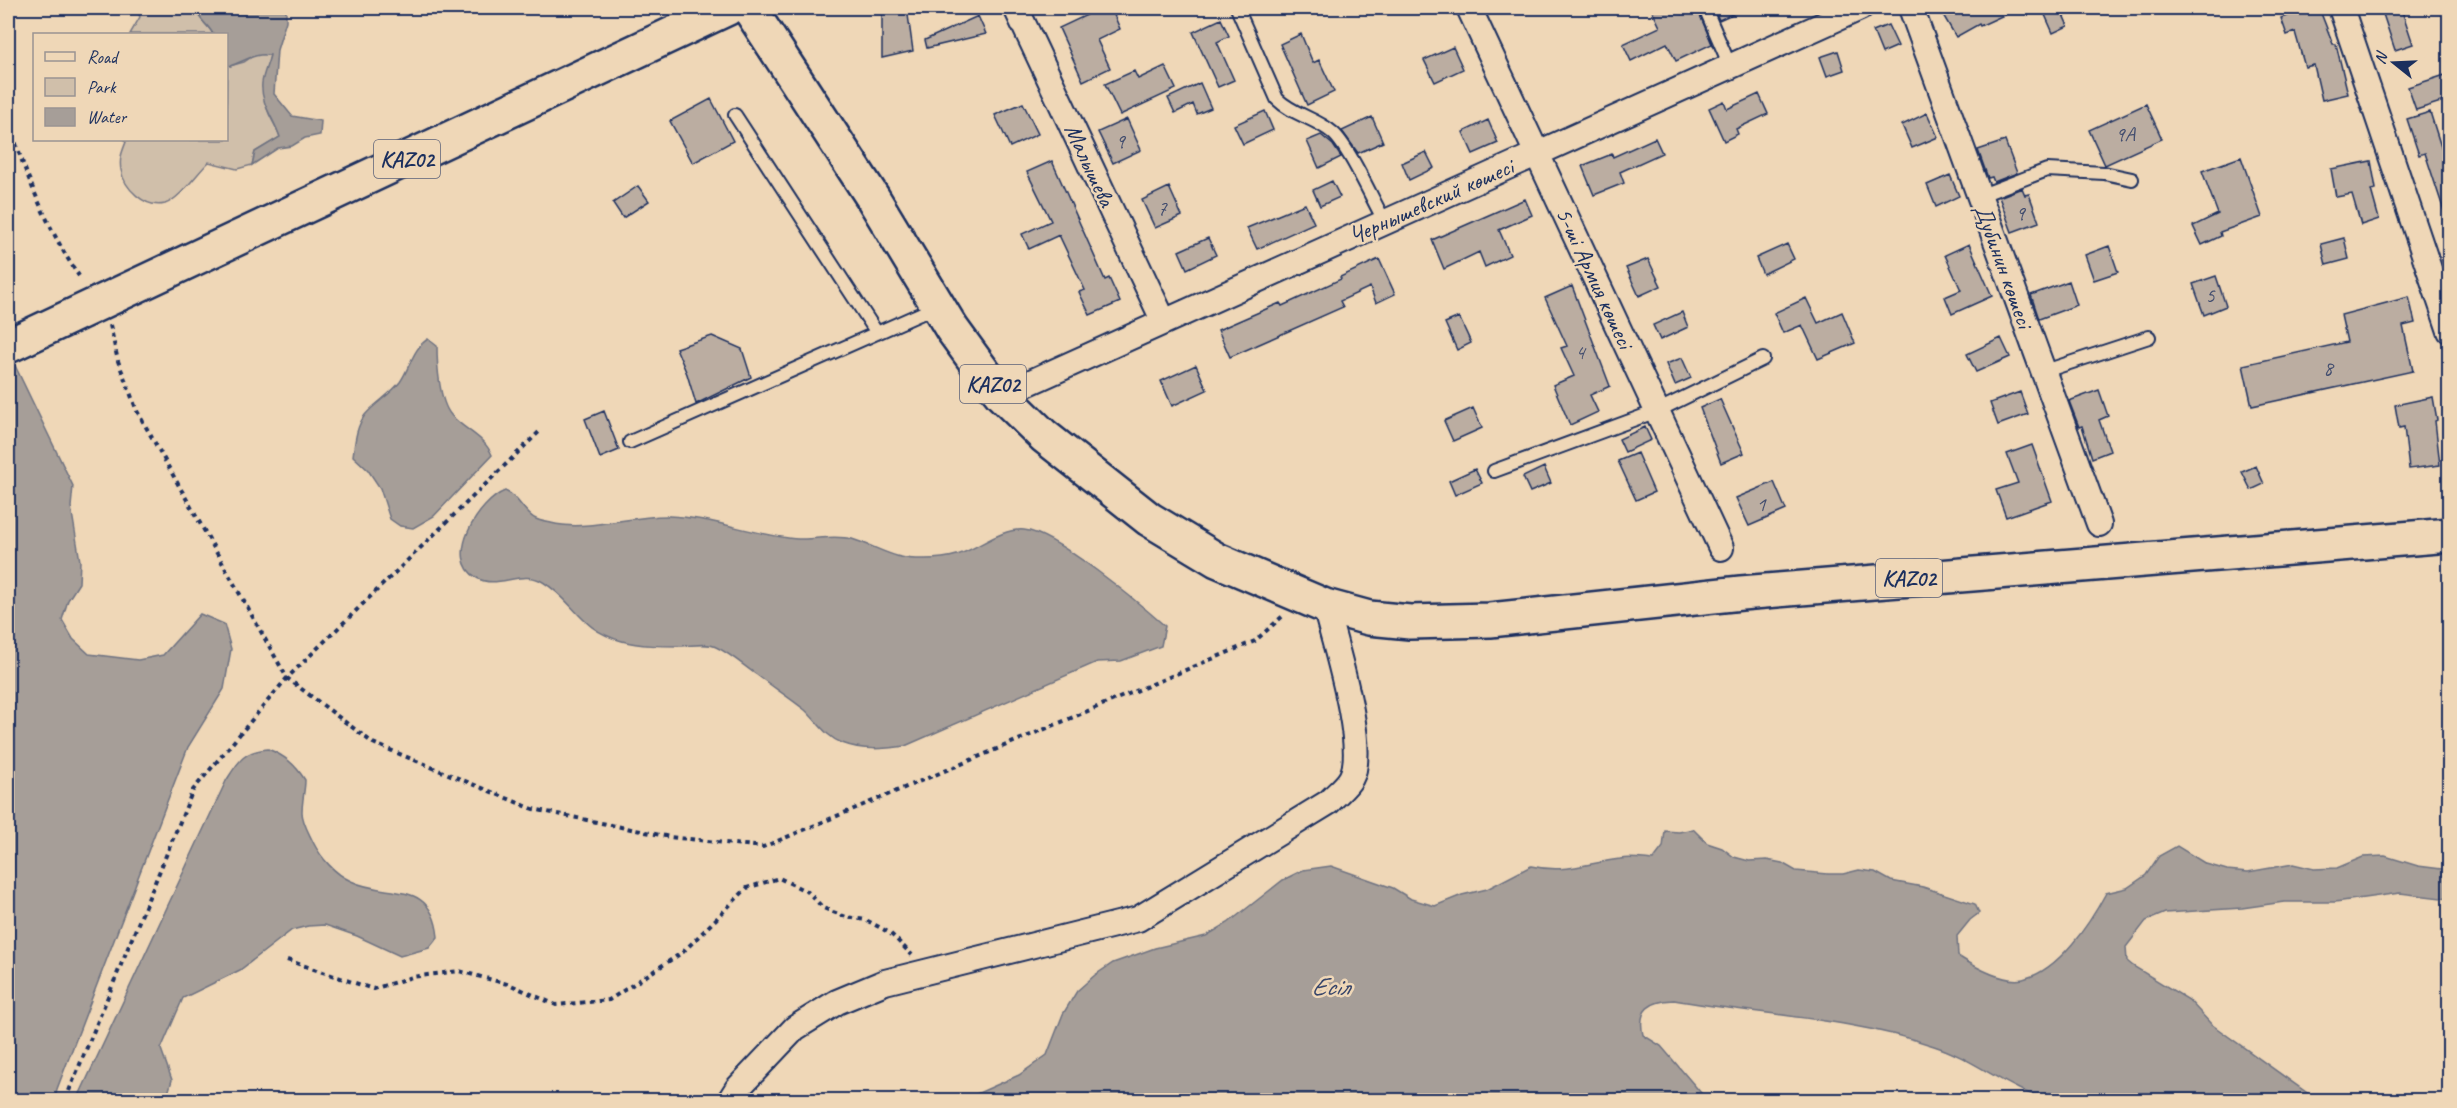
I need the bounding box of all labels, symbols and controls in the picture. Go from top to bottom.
legend [33,33,228,141]
north arrow [2364,33,2424,93]
text: Road [87,46,120,68]
text: N [2370,48,2393,66]
text: Park [87,76,117,98]
text: Water [87,106,128,128]
street label: Малышева [1058,119,1123,213]
house number: 9А [2115,121,2136,147]
house number: 9 [1115,128,1126,154]
road number: KAZ02 [374,140,440,178]
street label: Чернышевский көшесі [1344,150,1520,251]
house number: 7 [1157,195,1168,221]
street label: Дубинин көшесі [1968,200,2041,334]
house number: 9 [2015,200,2026,226]
street label: 5-ші Армия көшесі [1549,203,1642,356]
house number: 5 [2205,282,2216,308]
house number: 4 [1575,339,1587,365]
house number: 8 [2323,355,2335,381]
road number: KAZ02 [960,365,1026,403]
house number: 1 [1756,491,1767,517]
road number: KAZ02 [1876,559,1942,597]
water label: Есіл [1311,970,1353,1003]

